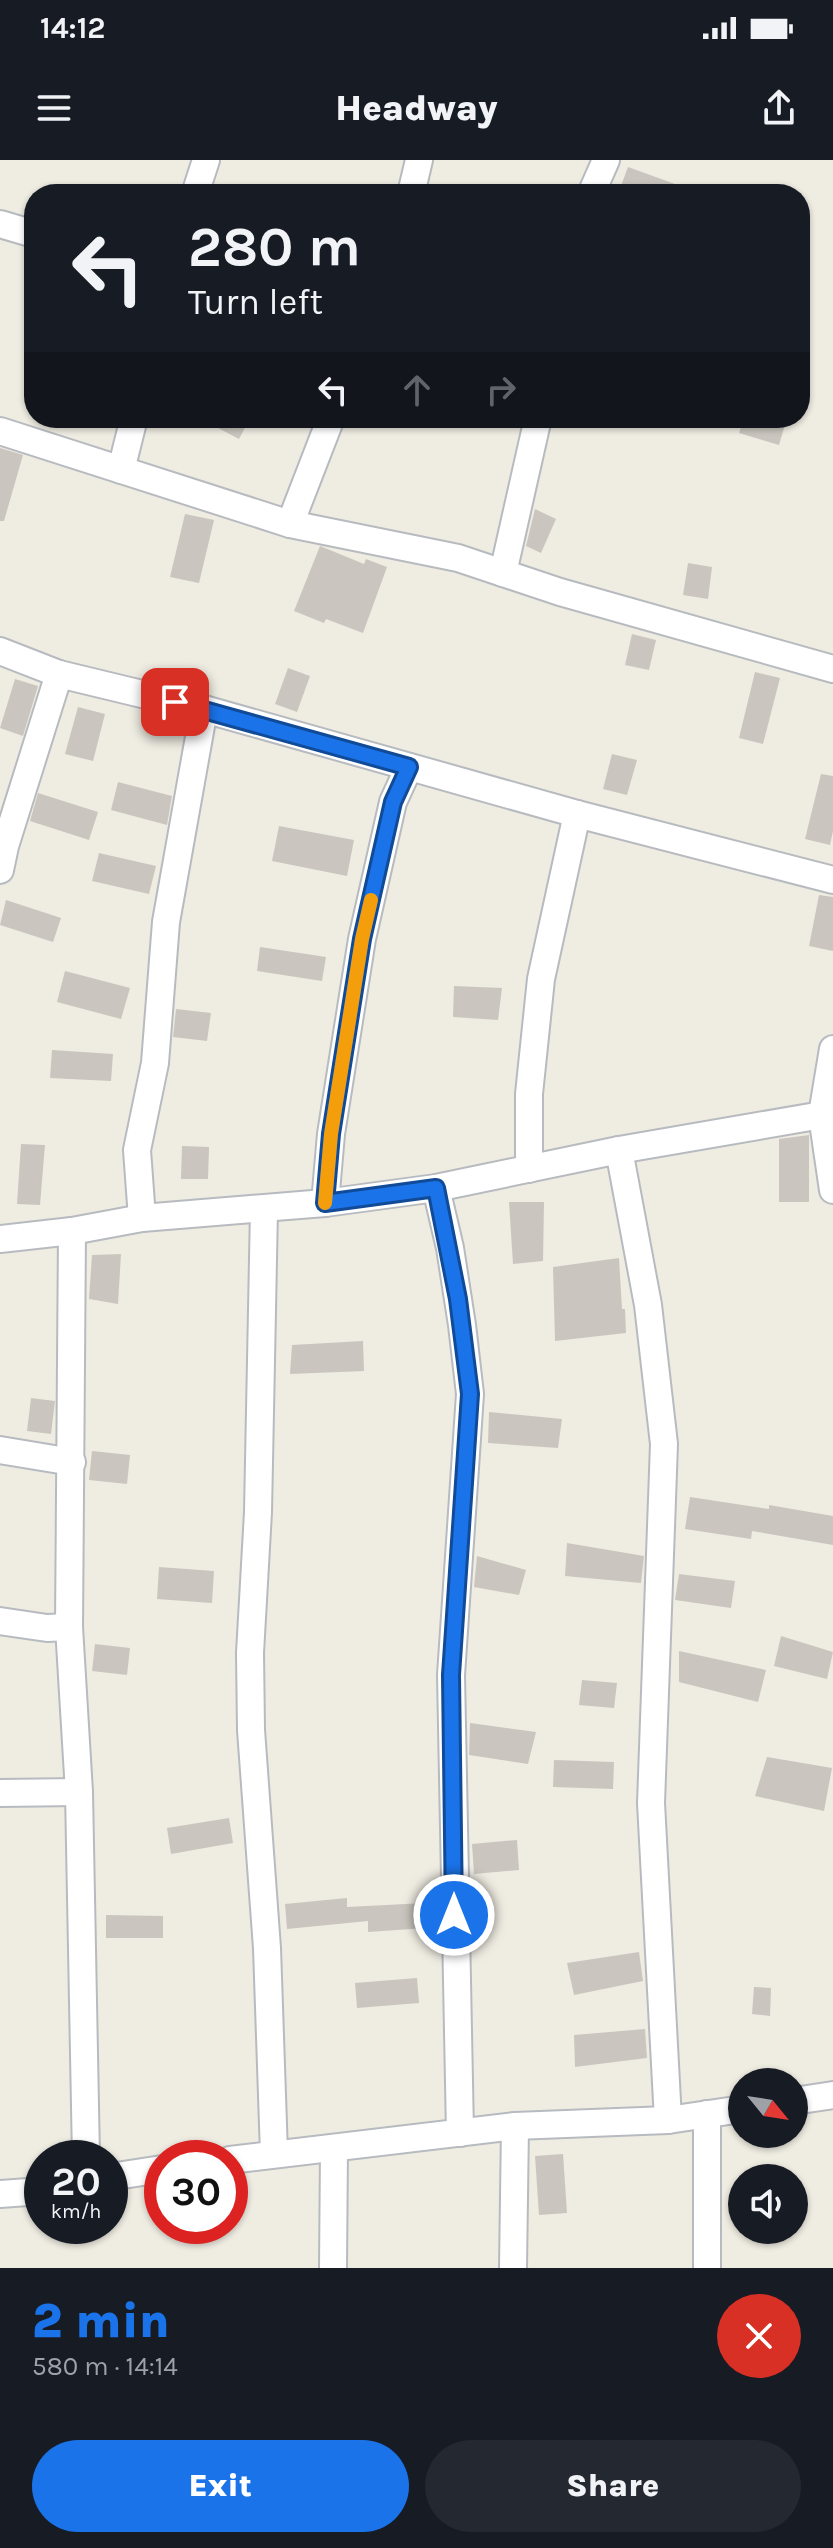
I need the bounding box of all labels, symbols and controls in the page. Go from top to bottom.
text: 14:12 [40,10,105,46]
icon: menu [32,86,76,130]
icon: share [757,86,801,130]
text: Headway [335,87,498,129]
text: 280 m [188,214,361,279]
icon: left [56,216,160,320]
text: Turn left [188,281,323,323]
icon: left [311,368,355,412]
icon: ahead [395,368,439,412]
icon: right [479,368,523,412]
pin [141,668,209,736]
icon: arrive [153,680,197,724]
position arrow [412,1873,496,1957]
north arrow [728,2068,808,2148]
map controls [728,2068,808,2244]
speed limit sign: 30 [144,2140,248,2244]
text: 20 [51,2158,101,2205]
button: sound [728,2164,808,2244]
text: km/h [51,2200,101,2223]
text: 2 min [32,2293,170,2349]
button: close [717,2294,801,2378]
text: 580 m · 14:14 [32,2351,178,2382]
button: Exit [32,2440,409,2532]
button: Share [425,2440,801,2532]

